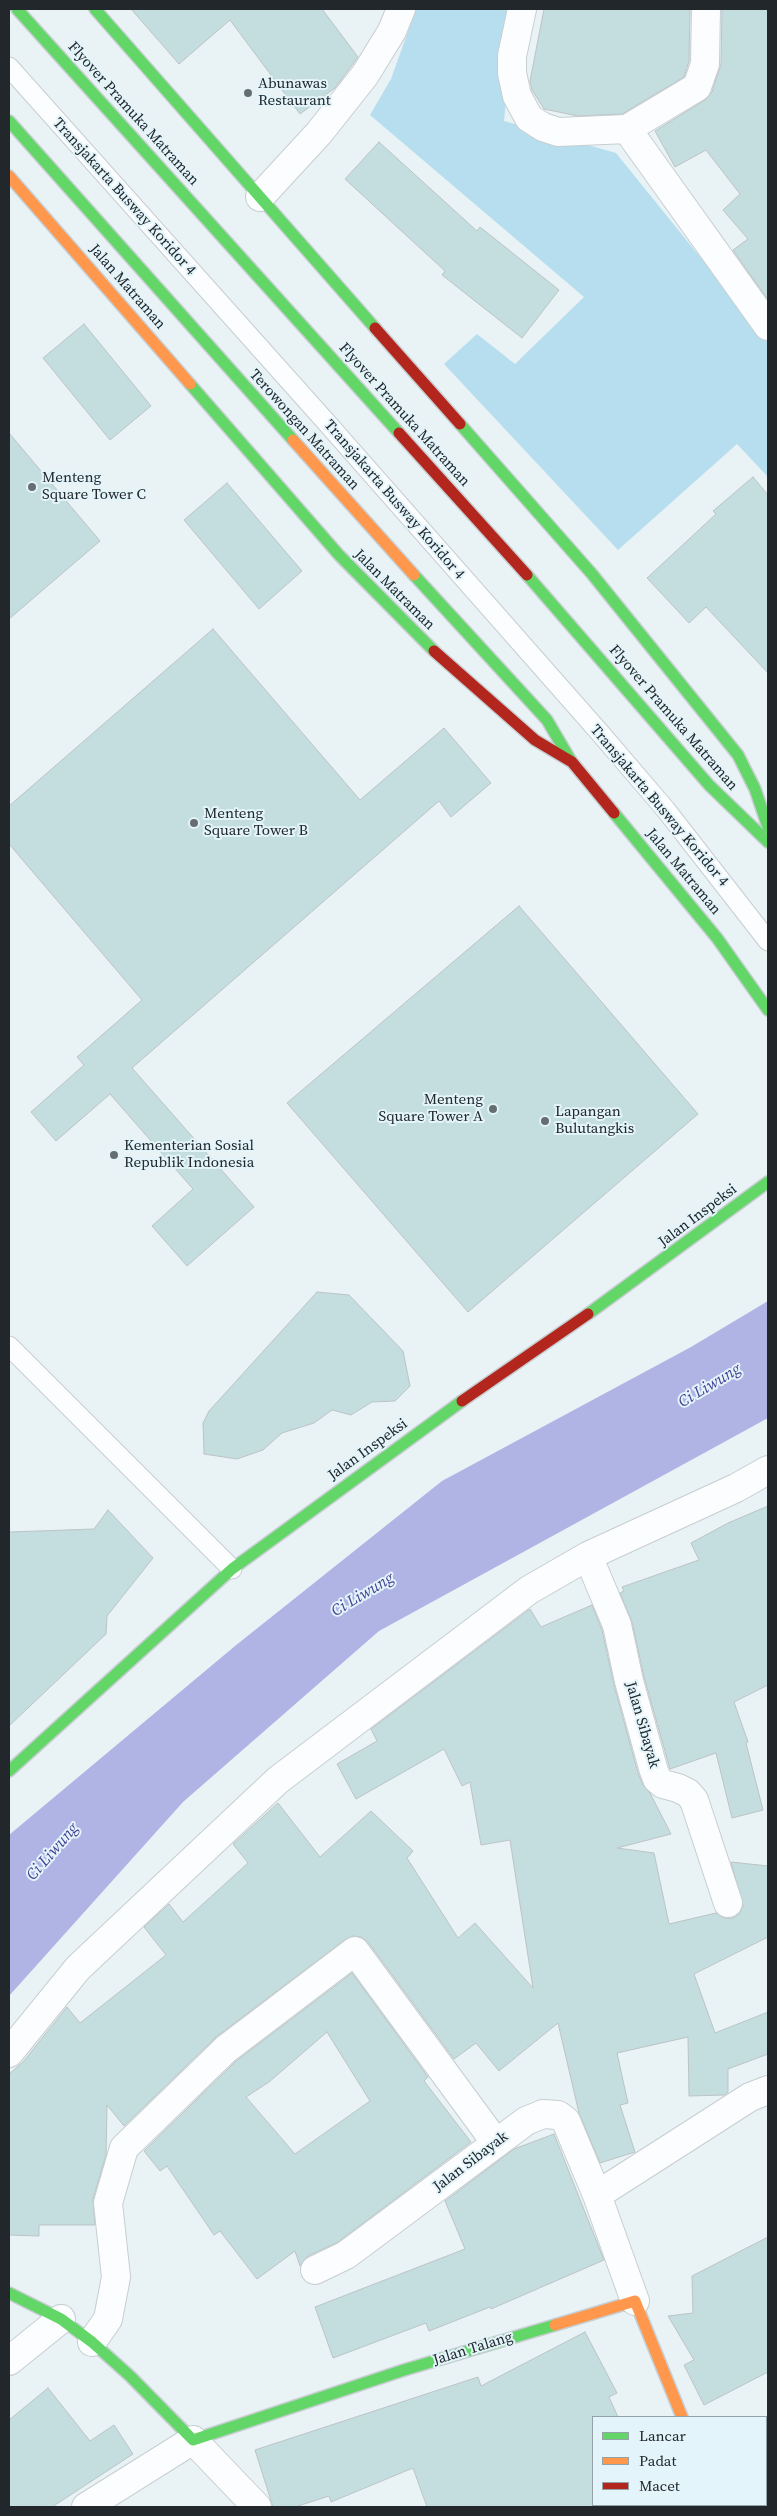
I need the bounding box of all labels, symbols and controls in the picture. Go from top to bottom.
street label: Flyover Pramuka Matraman [64,39,202,189]
place label: Abunawas Restaurant [258,75,331,110]
marker: Abunawas Restaurant [242,87,254,99]
street label: Transjakarta Busway Koridor 4 [49,115,199,279]
street label: Jalan Matraman [85,241,169,333]
street label: Flyover Pramuka Matraman [335,340,473,490]
street label: Terowongan Matraman [245,366,363,494]
street label: Transjakarta Busway Koridor 4 [320,417,468,583]
place label: Menteng Square Tower C [42,469,146,504]
marker: Menteng Square Tower C [26,481,38,493]
street label: Jalan Matraman [350,546,438,634]
street label: Flyover Pramuka Matraman [605,642,741,794]
street label: Transjakarta Busway Koridor 4 [586,722,732,890]
place label: Menteng Square Tower B [204,805,308,840]
marker: Menteng Square Tower B [188,817,200,829]
street label: Jalan Matraman [642,825,724,919]
place label: Menteng Square Tower A [378,1091,483,1126]
marker: Menteng Square Tower A [487,1103,499,1115]
place label: Lapangan Bulutangkis [555,1103,634,1138]
marker: Lapangan Bulutangkis [539,1115,551,1127]
place label: Kementerian Sosial Republik Indonesia [124,1137,254,1172]
marker: Kementerian Sosial Republik Indonesia [108,1149,120,1161]
street label: Jalan Inspeksi [655,1181,741,1251]
water label: Ci Liwung [675,1360,745,1412]
street label: Jalan Inspeksi [325,1415,411,1485]
water label: Ci Liwung [328,1569,398,1621]
street label: Jalan Sibayak [621,1680,663,1770]
water label: Ci Liwung [23,1819,83,1885]
street label: Jalan Sibayak [430,2128,512,2196]
street label: Jalan Talang [431,2328,515,2370]
legend [592,2416,767,2506]
text: Lancar [639,2425,686,2446]
text: Padat [639,2450,676,2471]
text: Macet [639,2475,680,2496]

